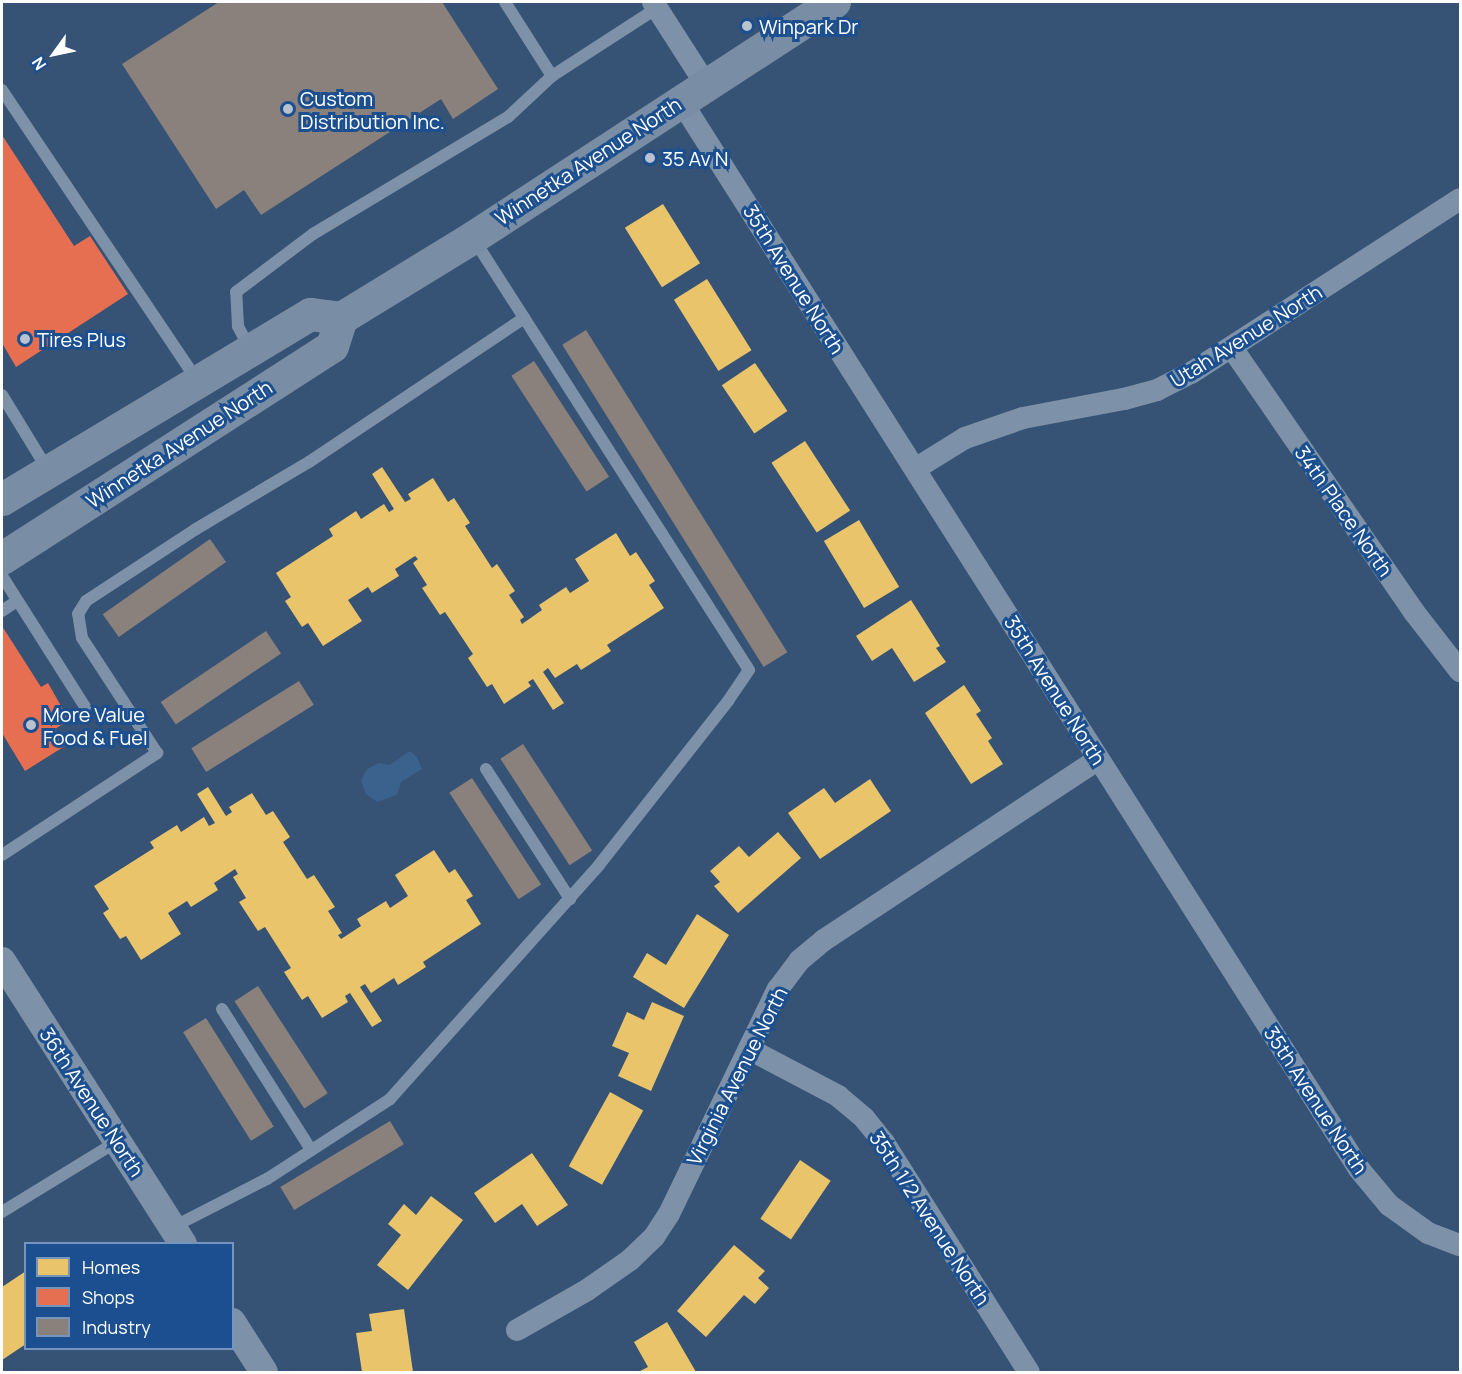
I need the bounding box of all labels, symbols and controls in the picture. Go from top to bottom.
place label: Winpark Dr [759,14,859,38]
marker: Winpark Dr [740,19,754,33]
north arrow [24,24,84,84]
text: N [27,53,51,75]
place label: Custom Distribution Inc. [300,86,445,133]
street label: Winnetka Avenue North [491,92,685,230]
marker: Custom Distribution Inc. [281,102,295,116]
place label: 35 Av N [662,146,728,170]
marker: 35 Av N [643,151,657,165]
street label: 35th Avenue North [738,200,850,358]
street label: Utah Avenue North [1166,280,1326,392]
place label: Tires Plus [37,327,126,351]
marker: Tires Plus [18,332,32,346]
street label: Winnetka Avenue North [82,375,276,513]
street label: 34th Place North [1290,441,1398,581]
street label: 35th Avenue North [999,611,1111,769]
place label: More Value Food & Fuel [43,702,148,749]
marker: More Value Food & Fuel [24,718,38,732]
street label: Virginia Avenue North [682,983,792,1169]
street label: 35th Avenue North [1259,1022,1373,1178]
street label: 36th Avenue North [35,1023,149,1181]
street label: 35th 1/2 Avenue North [865,1127,995,1309]
legend [24,1242,234,1350]
text: Homes [82,1255,140,1279]
text: Shops [82,1285,134,1309]
text: Industry [82,1315,151,1339]

